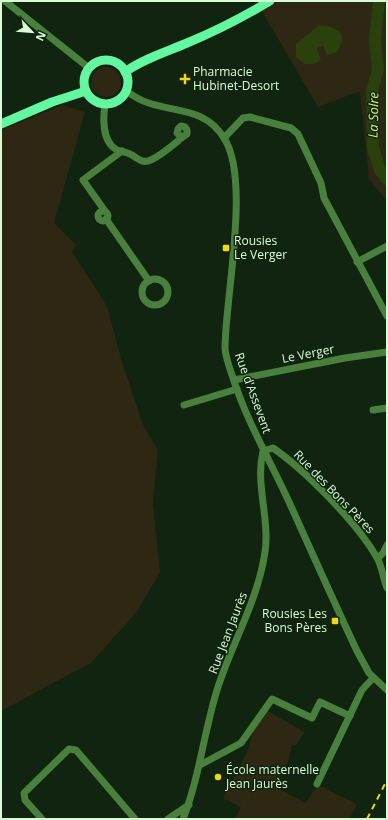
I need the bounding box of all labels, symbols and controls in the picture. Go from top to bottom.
north arrow [12,12,52,52]
text: N [33,29,50,44]
place label: Pharmacie Hubinet-Desort [193,63,279,94]
marker: Pharmacie Hubinet-Desort [180,74,190,84]
water label: La Solre [364,91,382,138]
place label: Rousies Le Verger [234,232,287,263]
marker: Rousies Le Verger [221,243,231,253]
street label: Le Verger [280,340,336,367]
street label: Rue d'Assevent [231,350,276,436]
street label: Rue des Bons Pères [290,446,379,537]
street label: Rue Jean Jaurès [204,589,251,676]
place label: Rousies Les Bons Pères [262,605,327,636]
marker: Rousies Les Bons Pères [330,616,340,626]
place label: École maternelle Jean Jaurès [225,761,319,792]
marker: École maternelle Jean Jaurès [213,772,223,782]

